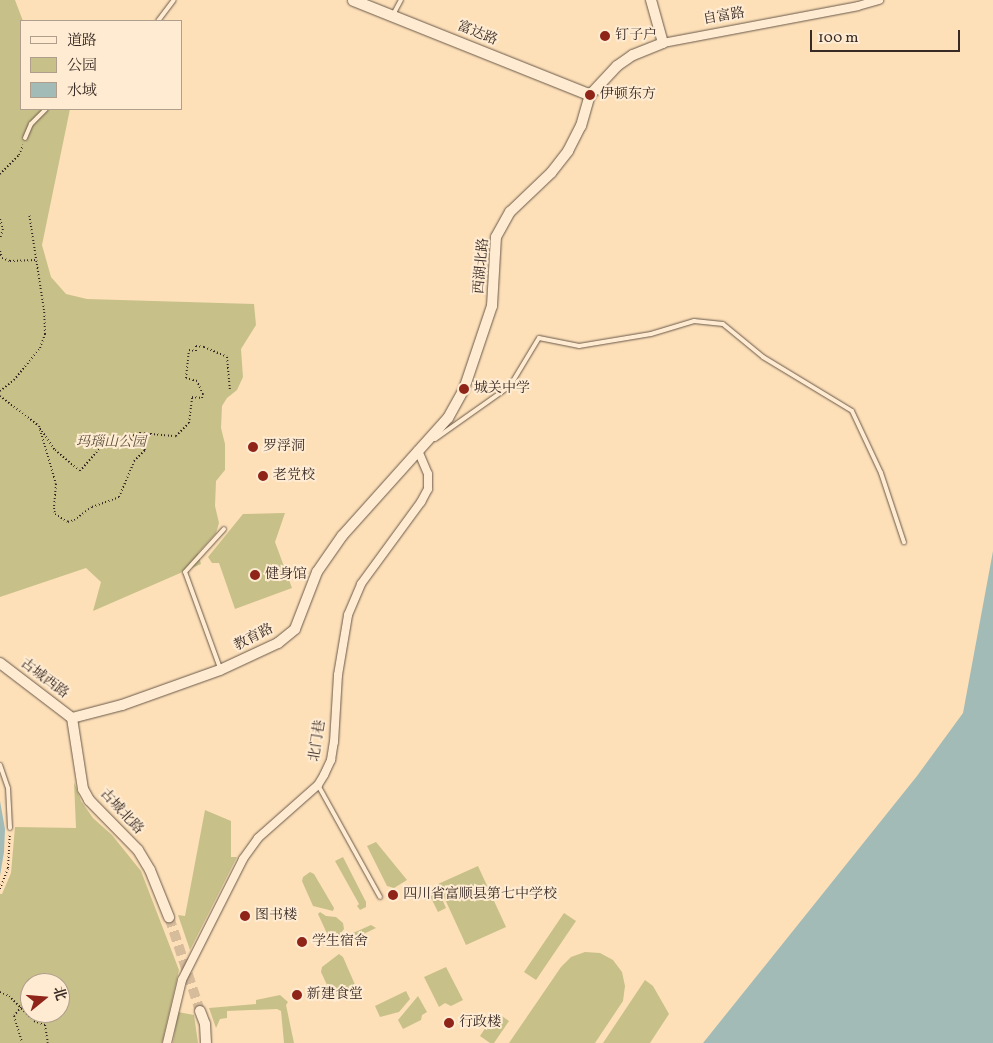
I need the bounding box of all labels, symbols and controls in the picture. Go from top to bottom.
street label: 自富路 [702,5,746,29]
street label: 富达路 [454,18,500,50]
legend [20,20,182,110]
scale bar [813,20,963,52]
place label: 钉子户 [615,28,657,44]
text: 100 m [818,28,858,49]
marker: 钉子户 [599,30,611,42]
text: 道路 [67,31,97,52]
text: 公园 [67,56,97,77]
text: 水域 [67,81,97,102]
place label: 伊顿东方 [600,87,656,103]
marker: 伊顿东方 [584,89,596,101]
street label: 西湖北路 [471,237,493,295]
place label: 城关中学 [474,381,530,397]
marker: 城关中学 [458,383,470,395]
park label: 玛瑙山公园 [76,435,146,451]
place label: 罗浮洞 [263,439,305,455]
marker: 罗浮洞 [247,441,259,453]
place label: 老党校 [273,468,315,484]
marker: 老党校 [257,470,269,482]
place label: 健身馆 [265,567,307,583]
marker: 健身馆 [249,569,261,581]
street label: 教育路 [231,621,277,655]
street label: 古城西路 [17,655,71,703]
street label: 北门巷 [306,719,330,763]
street label: 古城北路 [96,786,146,838]
place label: 四川省富顺县第七中学校 [403,887,557,903]
marker: 四川省富顺县第七中学校 [387,889,399,901]
place label: 图书楼 [255,908,297,924]
marker: 图书楼 [239,910,251,922]
place label: 学生宿舍 [312,934,368,950]
marker: 学生宿舍 [296,936,308,948]
north arrow [20,973,70,1023]
text: 北 [48,984,70,1003]
place label: 新建食堂 [307,987,363,1003]
marker: 新建食堂 [291,989,303,1001]
place label: 行政楼 [459,1015,501,1031]
marker: 行政楼 [443,1017,455,1029]

